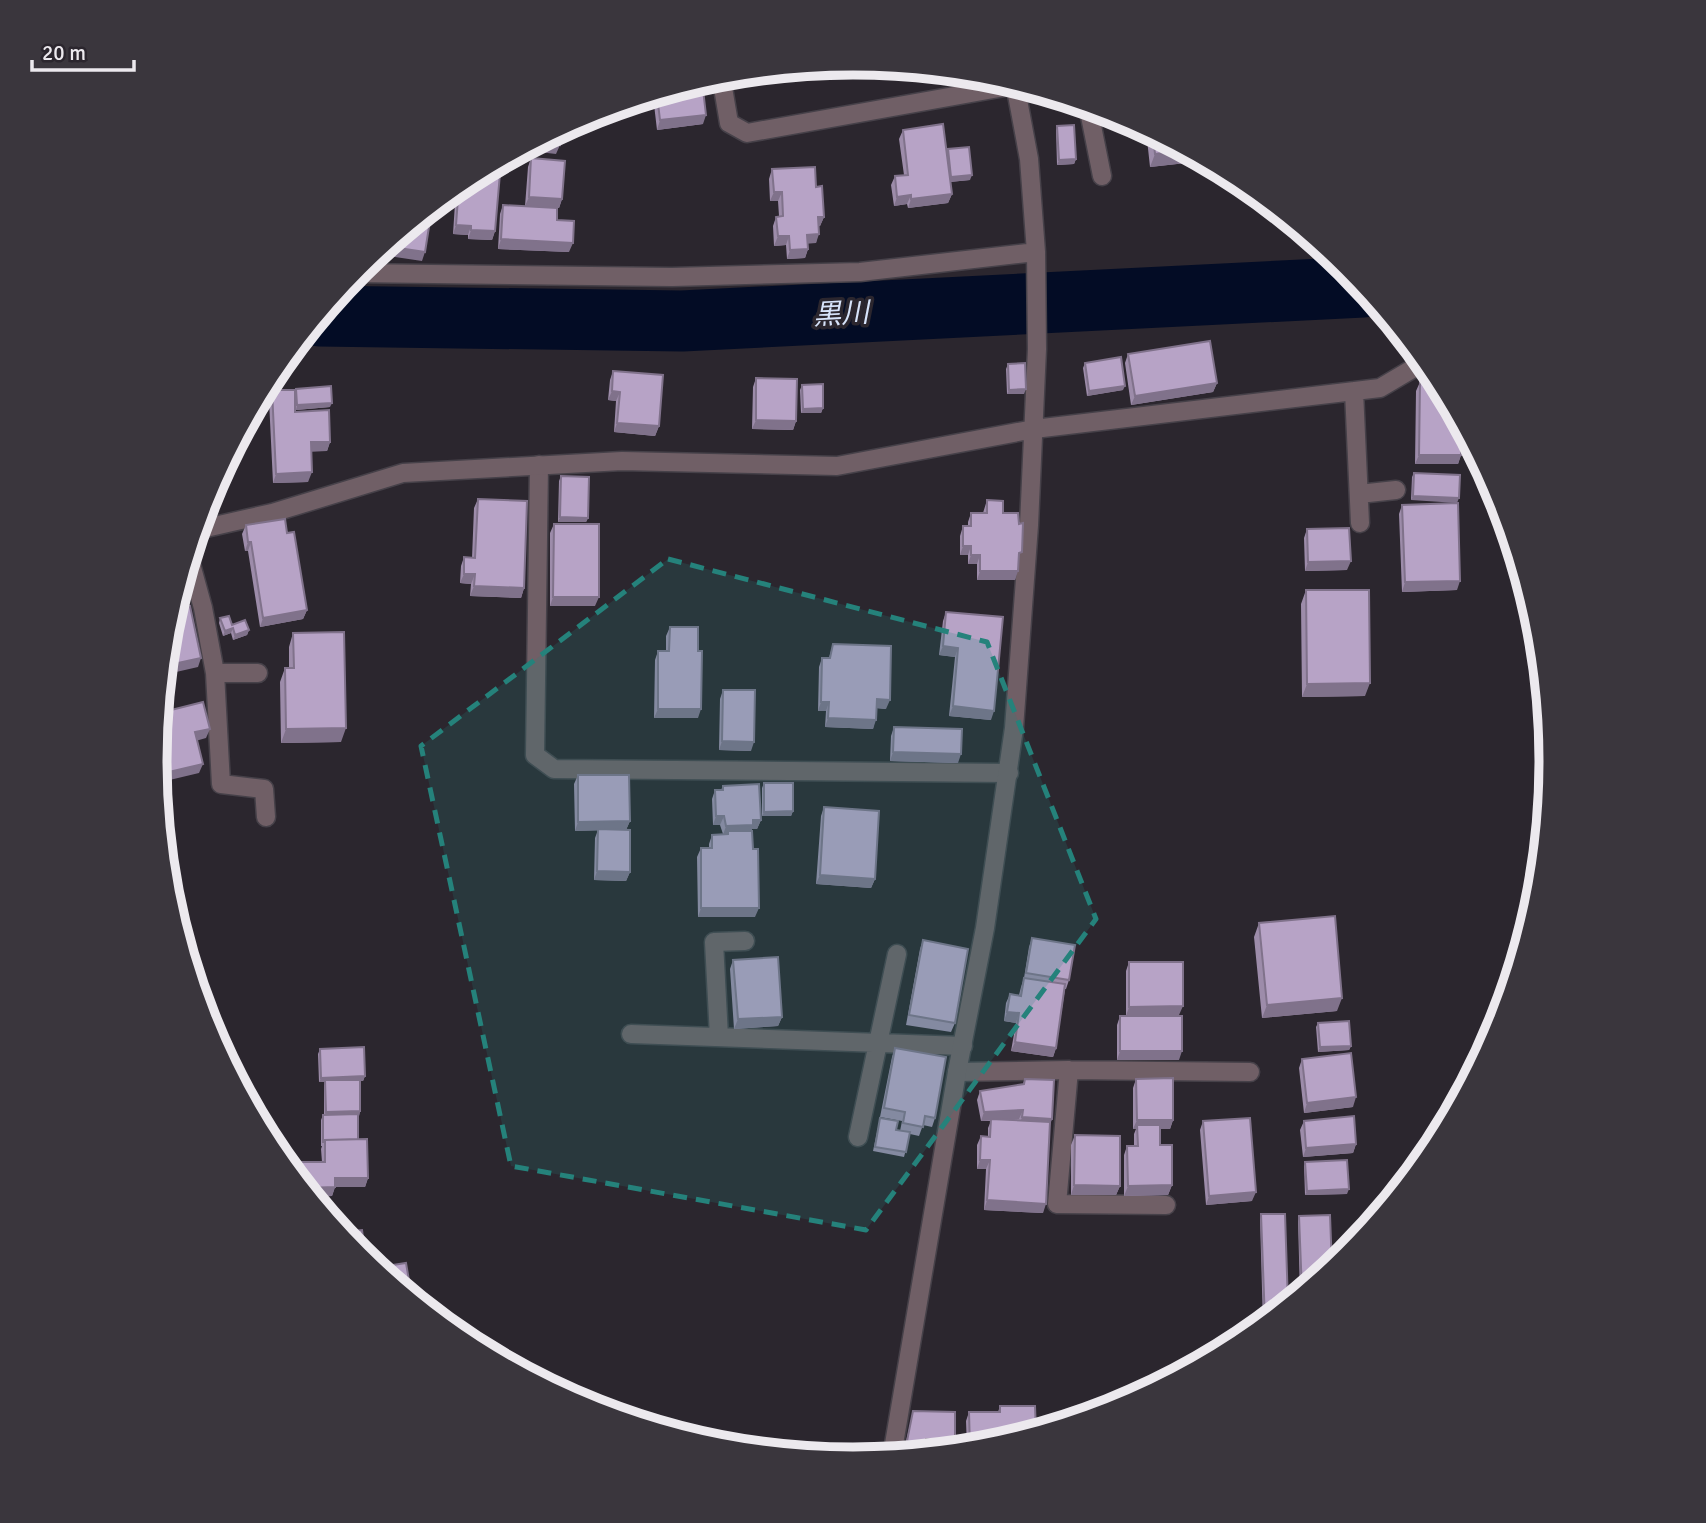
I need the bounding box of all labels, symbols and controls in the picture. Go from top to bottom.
scale bar [32,28,133,72]
text: 20 m [42,40,86,66]
water label: 黒川 [812,295,873,332]

